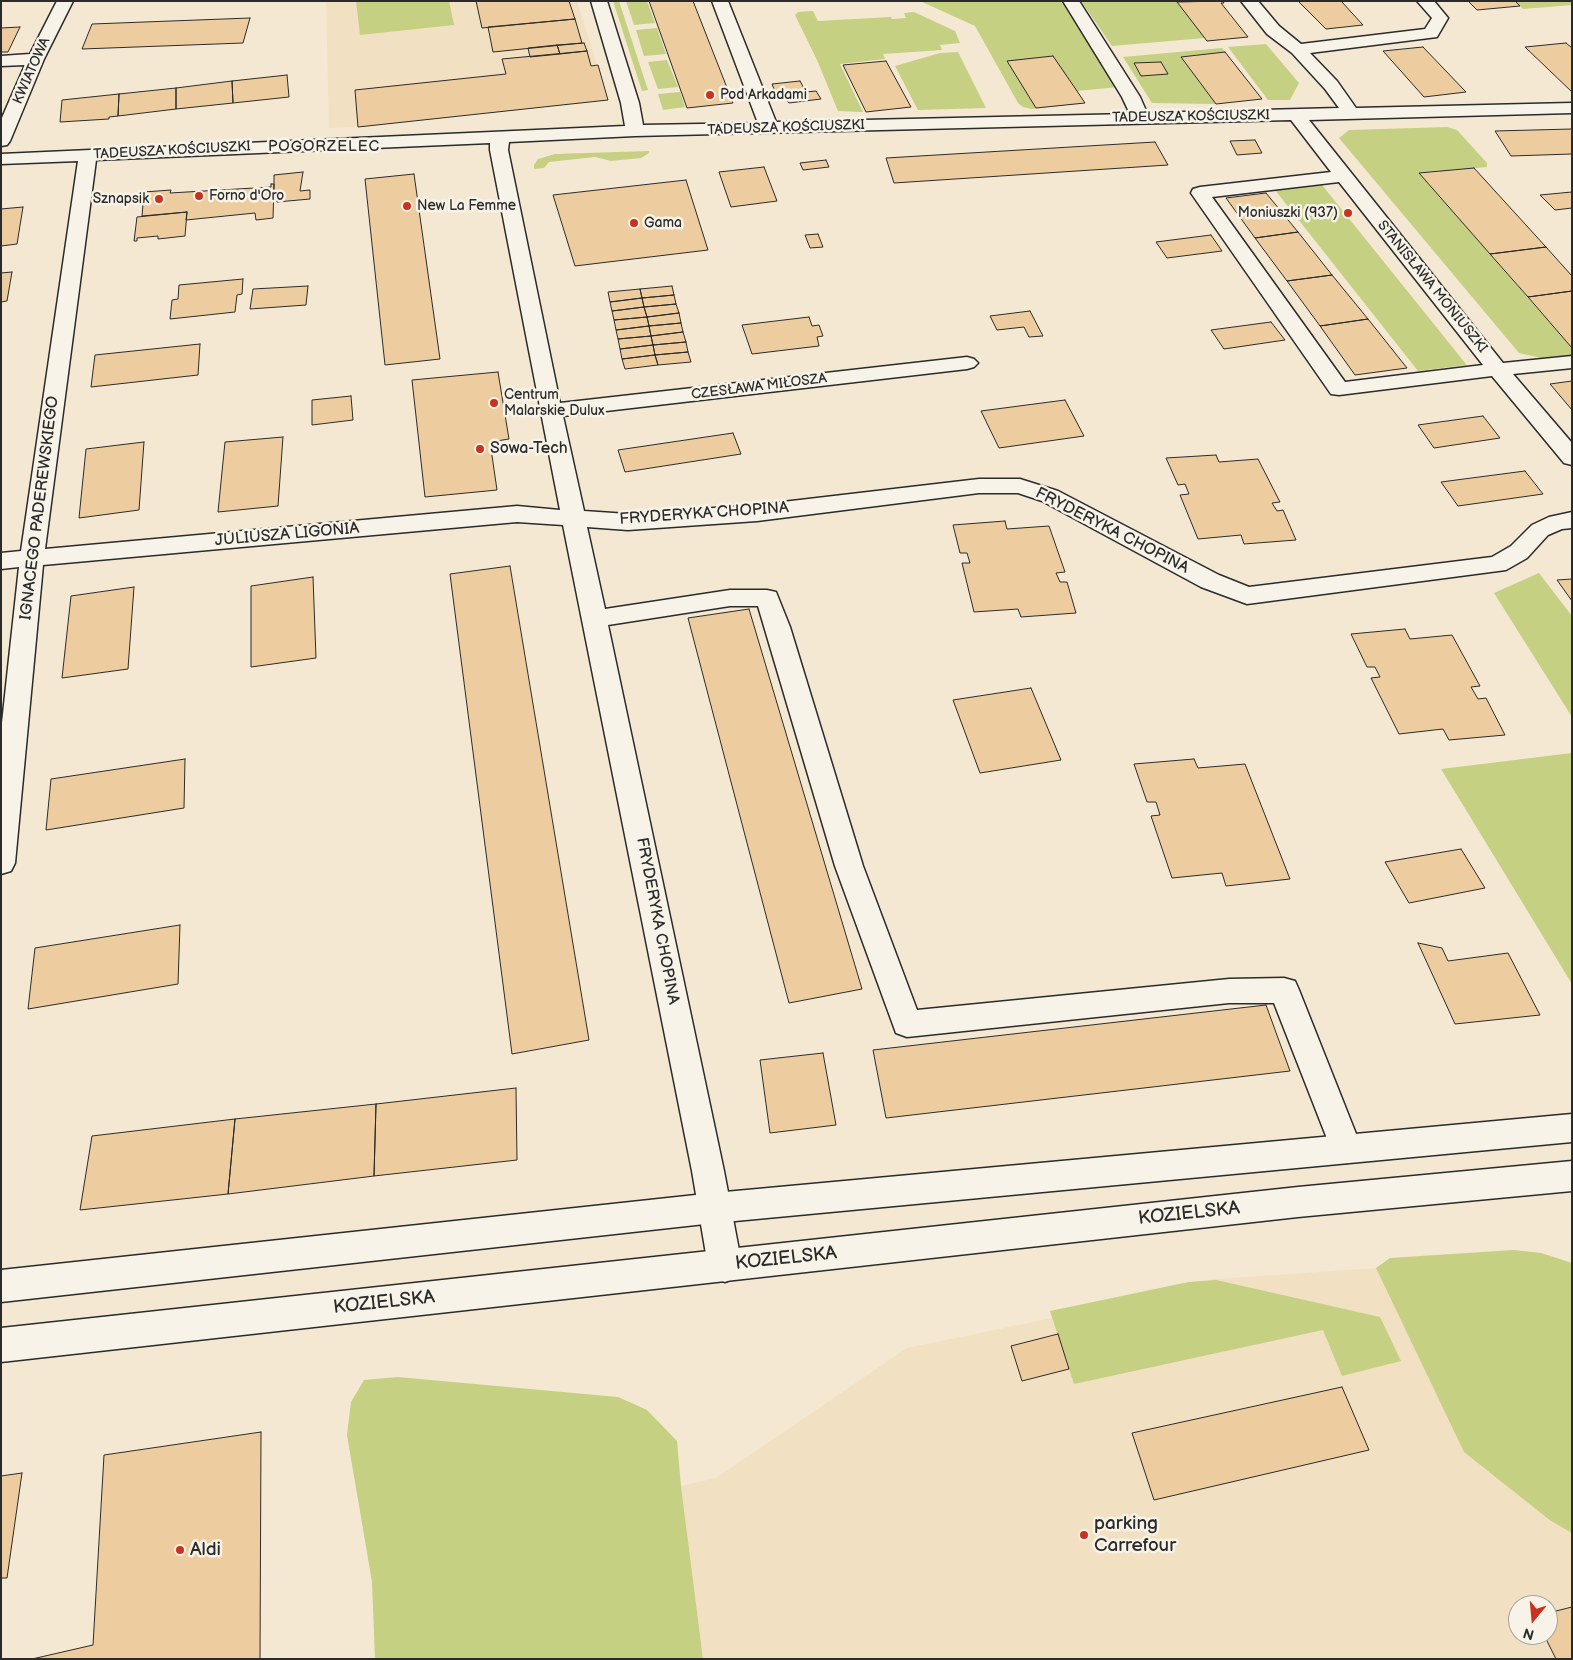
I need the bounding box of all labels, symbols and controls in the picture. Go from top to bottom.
street label: KWIATOWA [10,35,54,107]
place label: Pod Arkadami [720,87,807,103]
marker: Pod Arkadami [704,89,716,101]
street label: TADEUSZA KOŚCIUSZKI [1112,107,1270,127]
street label: TADEUSZA KOŚCIUSZKI [707,117,865,139]
street label: TADEUSZA KOŚCIUSZKI [93,138,251,164]
district label: POGORZELEC [267,138,381,156]
place label: Forno d'Oro [209,188,284,204]
marker: Forno d'Oro [193,190,205,202]
place label: Sznapsik [93,191,149,207]
marker: Sznapsik [153,193,165,205]
place label: New La Femme [417,198,516,214]
marker: New La Femme [401,200,413,212]
place label: Moniuszki (937) [1238,205,1338,221]
marker: Moniuszki (937) [1342,207,1354,219]
place label: Gama [644,215,682,231]
marker: Gama [628,217,640,229]
street label: STANISŁAWA MONIUSZKI [1373,218,1491,356]
street label: CZESŁAWA MIŁOSZA [690,370,828,404]
place label: Centrum Malarskie Dulux [504,387,605,420]
street label: IGNACEGO PADEREWSKIEGO [17,395,63,621]
marker: Centrum Malarskie Dulux [488,397,500,409]
place label: Sowa-Tech [490,439,568,459]
marker: Sowa-Tech [474,443,486,455]
street label: FRYDERYKA CHOPINA [1032,484,1192,578]
street label: FRYDERYKA CHOPINA [619,499,789,529]
street label: JULIUSZA LIGONIA [214,519,360,551]
street label: FRYDERYKA CHOPINA [631,836,683,1006]
street label: KOZIELSKA [1137,1197,1241,1231]
street label: KOZIELSKA [734,1242,838,1276]
street label: KOZIELSKA [332,1286,436,1320]
place label: parking Carrefour [1094,1513,1176,1557]
marker: parking Carrefour [1078,1529,1090,1541]
place label: Aldi [190,1539,221,1561]
marker: Aldi [174,1544,186,1556]
north arrow [1508,1595,1558,1645]
text: N [1521,1624,1536,1644]

